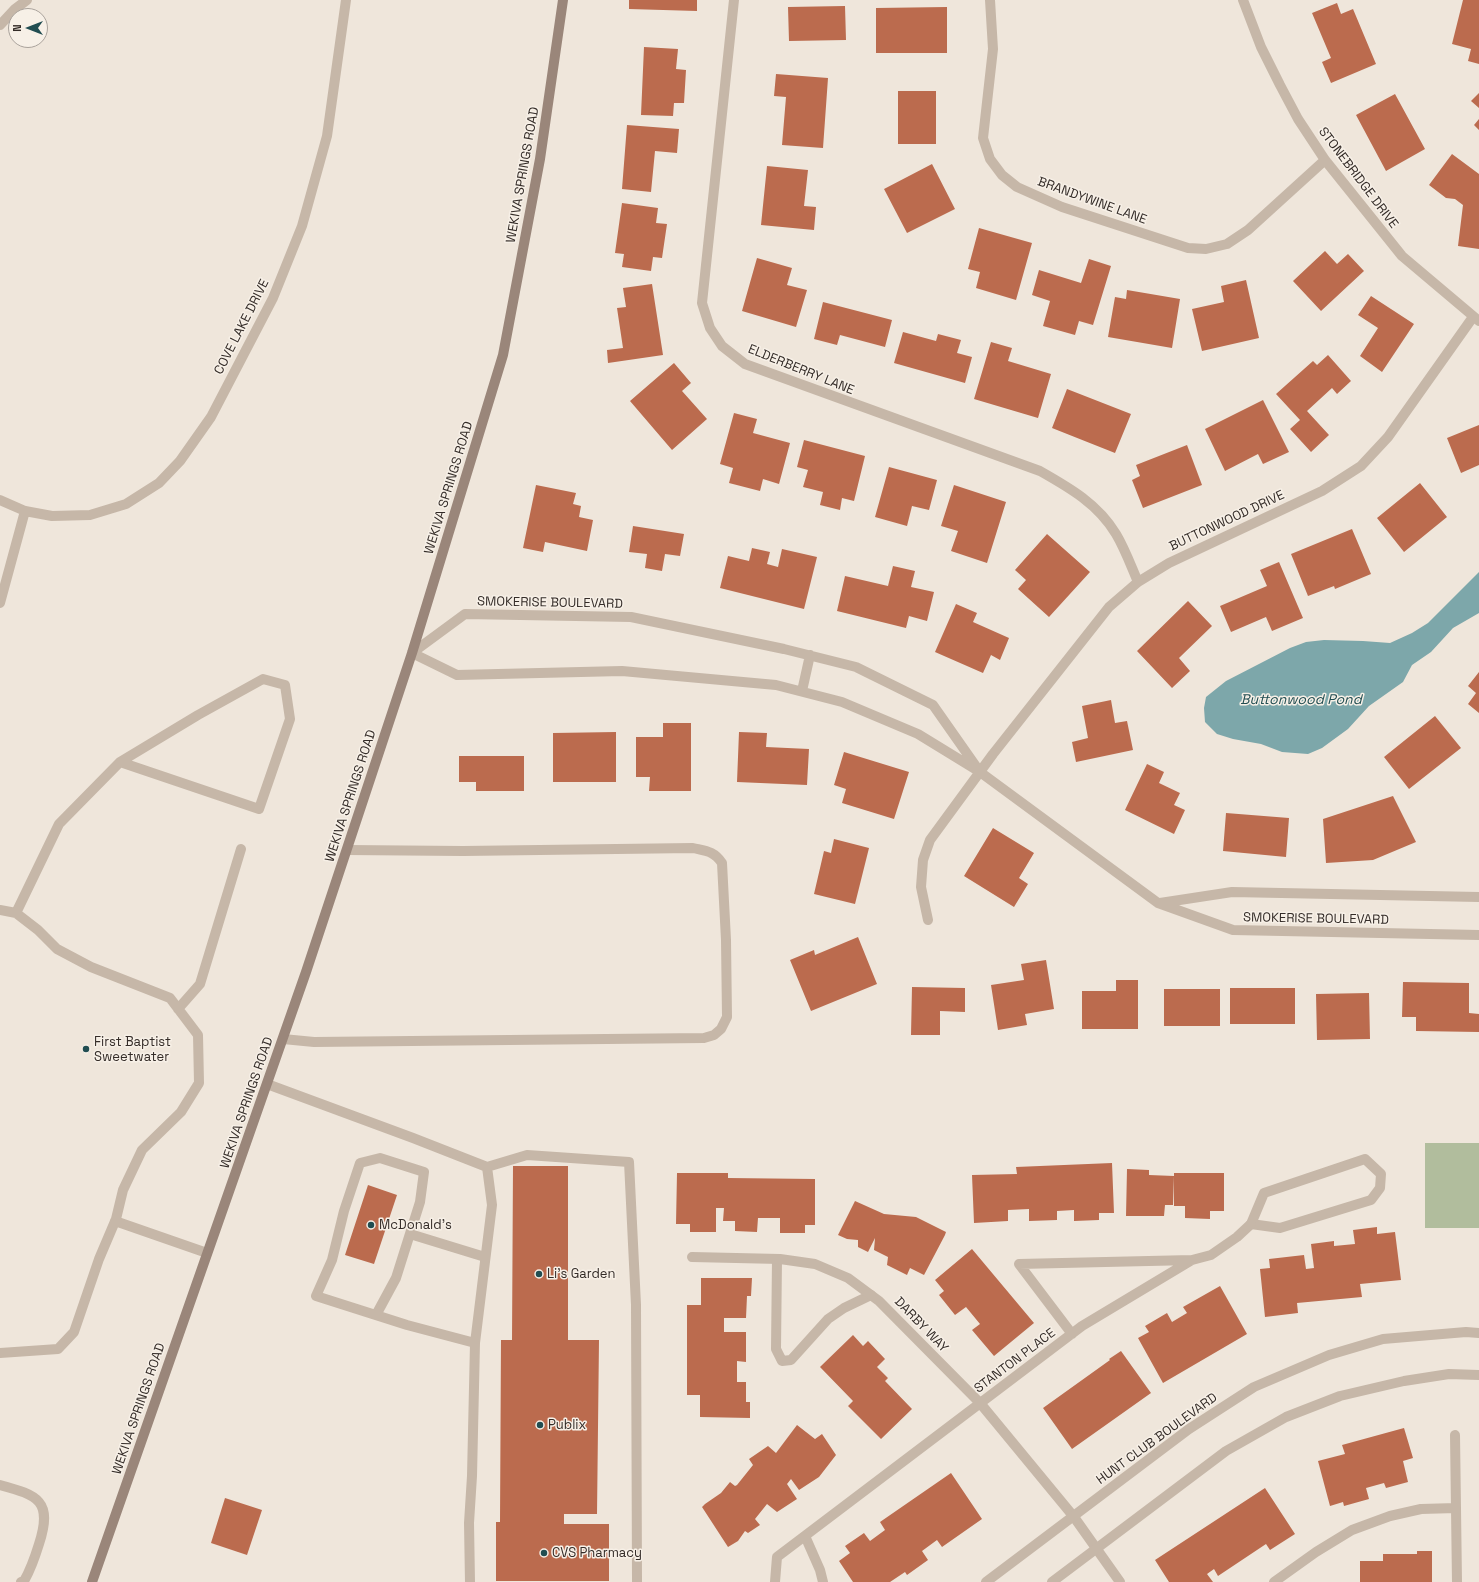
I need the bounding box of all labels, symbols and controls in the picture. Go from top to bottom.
north arrow [8,8,48,48]
text: N [10,24,24,32]
street label: WEKIVA SPRINGS ROAD [503,106,543,244]
street label: STONEBRIDGE DRIVE [1315,124,1401,232]
street label: BRANDYWINE LANE [1035,174,1149,228]
street label: COVE LAKE DRIVE [211,277,273,377]
street label: ELDERBERRY LANE [746,342,856,398]
street label: WEKIVA SPRINGS ROAD [421,420,477,556]
street label: BUTTONWOOD DRIVE [1167,487,1287,555]
street label: SMOKERISE BOULEVARD [477,594,623,612]
water label: Buttonwood Pond [1240,692,1362,708]
street label: WEKIVA SPRINGS ROAD [322,728,380,864]
street label: SMOKERISE BOULEVARD [1243,910,1389,928]
place label: First Baptist Sweetwater [94,1034,171,1065]
street label: WEKIVA SPRINGS ROAD [217,1035,277,1171]
marker: First Baptist Sweetwater [81,1044,91,1054]
place label: McDonald's [379,1217,452,1233]
marker: McDonald's [366,1220,376,1230]
place label: Li's Garden [547,1266,615,1282]
marker: Li's Garden [534,1269,544,1279]
street label: DARBY WAY [891,1294,951,1356]
street label: STANTON PLACE [971,1325,1059,1397]
street label: WEKIVA SPRINGS ROAD [109,1341,169,1477]
street label: HUNT CLUB BOULEVARD [1094,1390,1220,1488]
place label: Publix [548,1417,586,1433]
marker: Publix [535,1420,545,1430]
place label: CVS Pharmacy [552,1545,642,1561]
marker: CVS Pharmacy [539,1548,549,1558]

